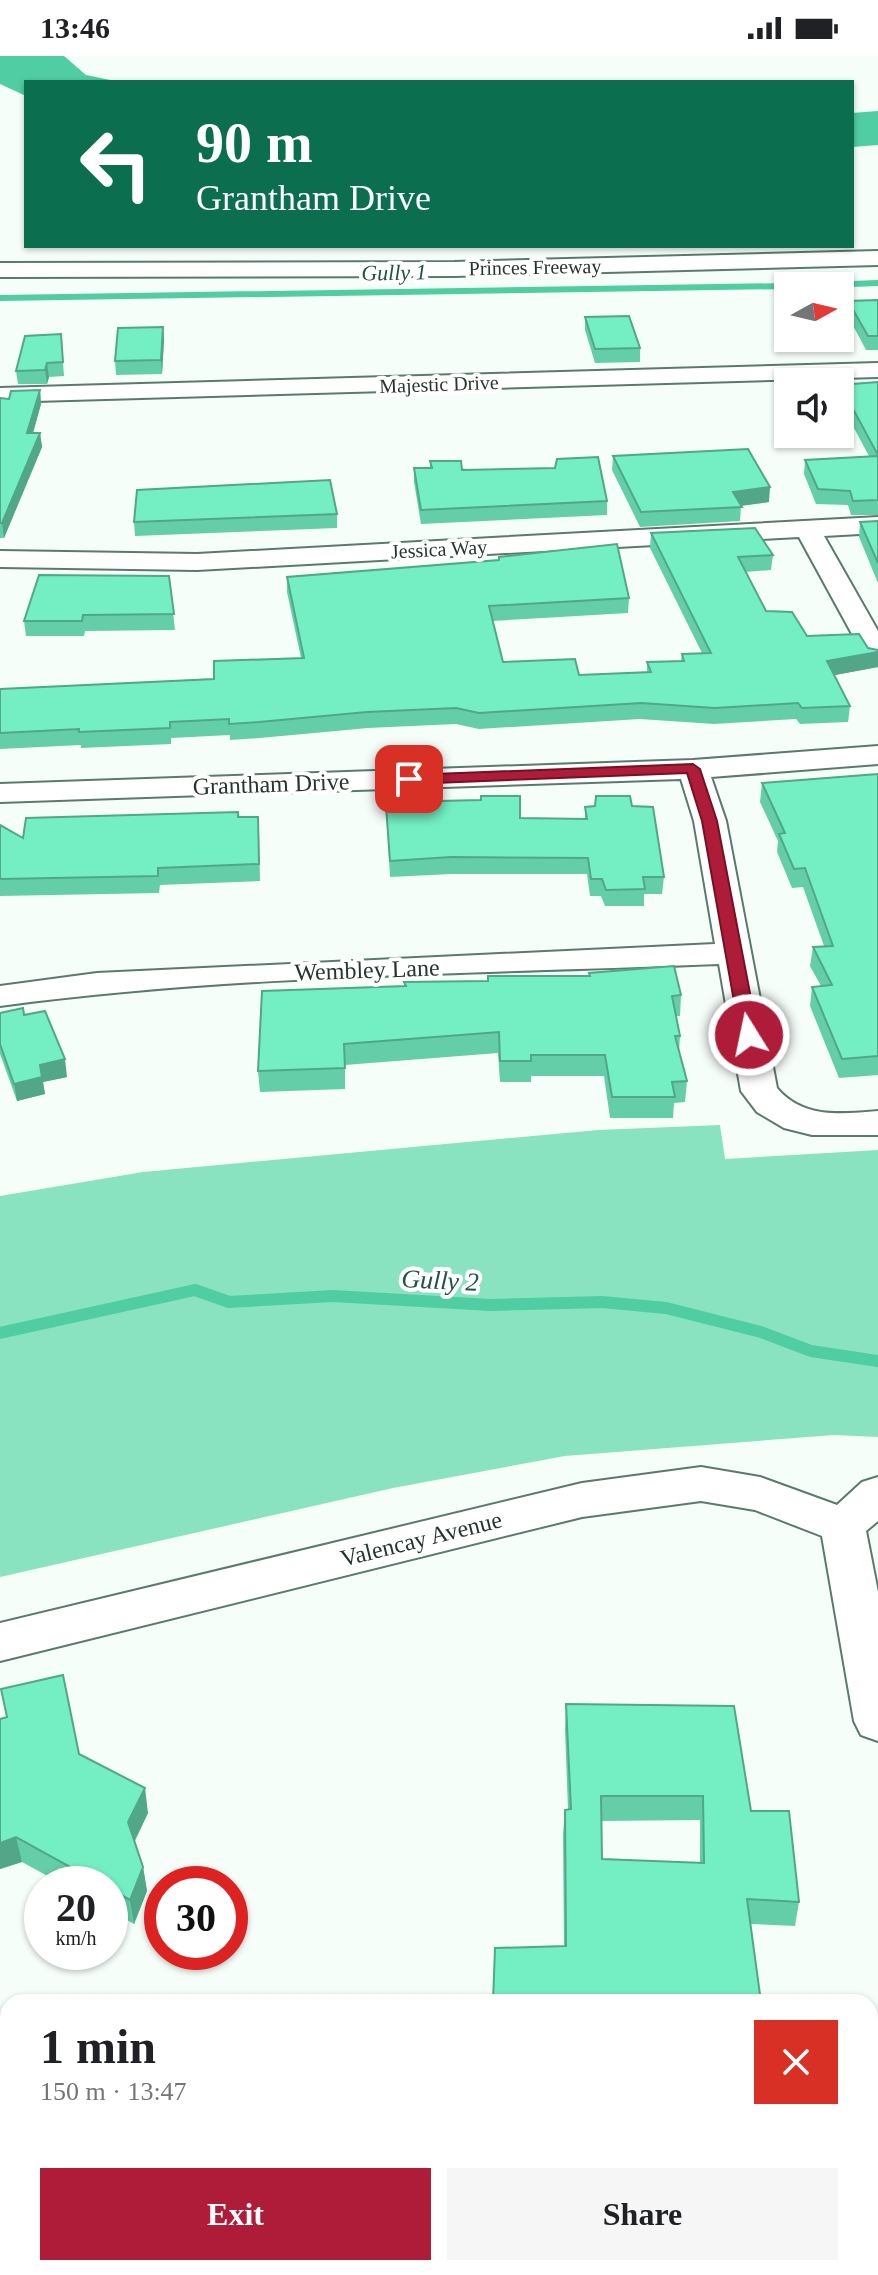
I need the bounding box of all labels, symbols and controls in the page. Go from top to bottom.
text: 13:46 [40,11,110,44]
icon: left [64,112,168,216]
text: 90 m [196,112,313,174]
text: Grantham Drive [196,178,431,218]
street label: Princes Freeway [468,255,602,280]
water label: Gully 1 [361,259,427,286]
north arrow [774,272,854,352]
map controls [774,272,854,448]
button: sound [774,368,854,448]
street label: Majestic Drive [379,371,499,398]
street label: Jessica Way [390,535,488,564]
pin [375,745,443,813]
icon: arrive [387,757,431,801]
street label: Grantham Drive [192,768,350,800]
street label: Wembley Lane [294,954,440,986]
position arrow [707,993,791,1077]
water label: Gully 2 [401,1264,479,1297]
street label: Valencay Avenue [338,1506,504,1572]
speed limit sign: 30 [144,1866,248,1970]
text: 20 [56,1885,96,1930]
text: km/h [55,1927,97,1949]
text: 1 min [40,2020,156,2073]
button: close [754,2020,838,2104]
text: 150 m · 13:47 [40,2077,187,2106]
button: Exit [40,2168,431,2260]
button: Share [447,2168,838,2260]

